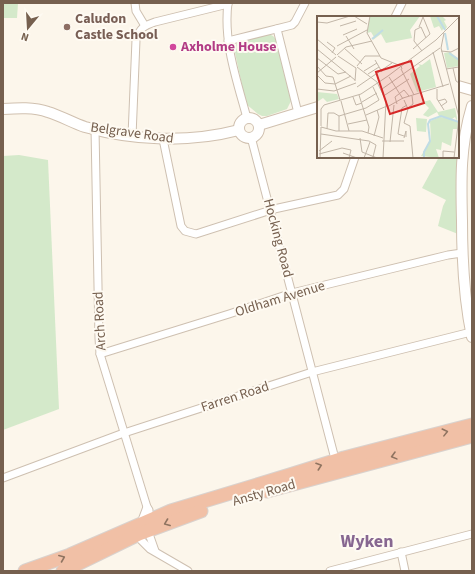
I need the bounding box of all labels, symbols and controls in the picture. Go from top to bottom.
north arrow [8,8,48,48]
place label: Caludon Castle School [75,9,158,45]
inset map [317,16,459,158]
marker: Caludon Castle School [62,22,72,32]
text: N [19,29,31,45]
place label: Axholme House [180,37,277,57]
marker: Axholme House [168,42,178,52]
street label: Belgrave Road [89,117,175,149]
street label: Hocking Road [258,196,298,280]
street label: Oldham Avenue [233,276,327,322]
street label: Arch Road [88,291,112,351]
street label: Farren Road [198,377,272,417]
one-way arrow [441,428,448,437]
one-way arrow [390,451,397,460]
one-way arrow [316,462,323,470]
street label: Ansty Road [230,474,298,512]
one-way arrow [164,519,171,527]
district label: Wyken [341,529,394,554]
one-way arrow [57,555,65,563]

